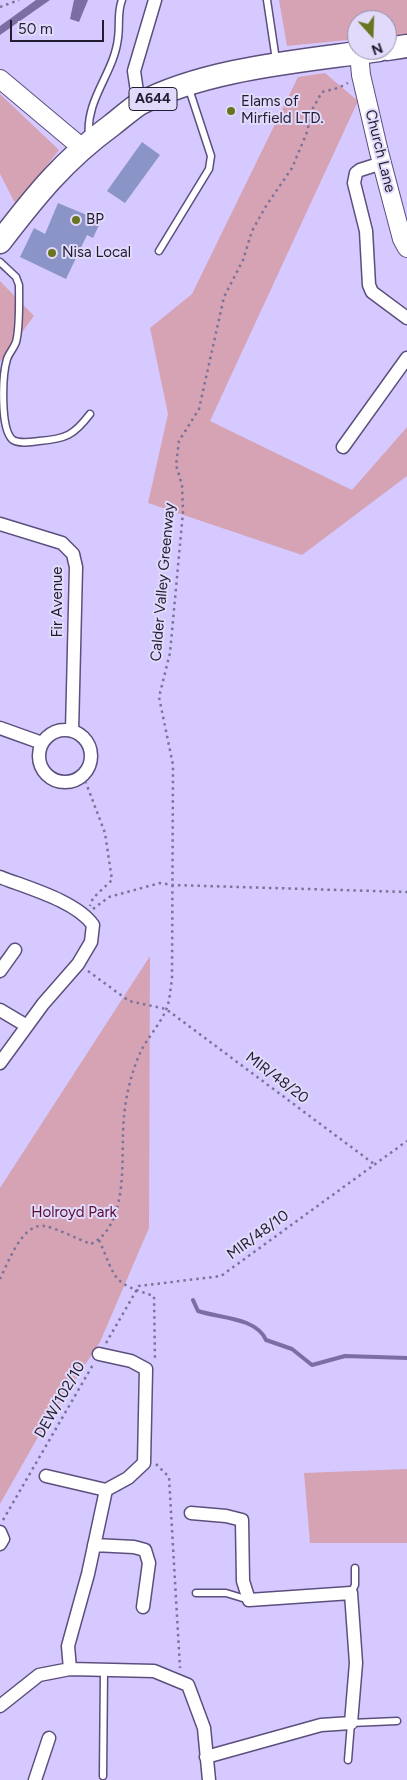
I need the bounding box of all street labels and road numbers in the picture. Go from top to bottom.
road number: A644 [129,88,177,110]
street label: Church Lane [361,108,399,194]
street label: Calder Valley Greenway [147,502,179,662]
street label: Fir Avenue [49,566,67,638]
street label: MIR/48/20 [242,1048,312,1108]
street label: MIR/48/10 [224,1207,292,1263]
street label: DEW/102/10 [31,1359,89,1441]

